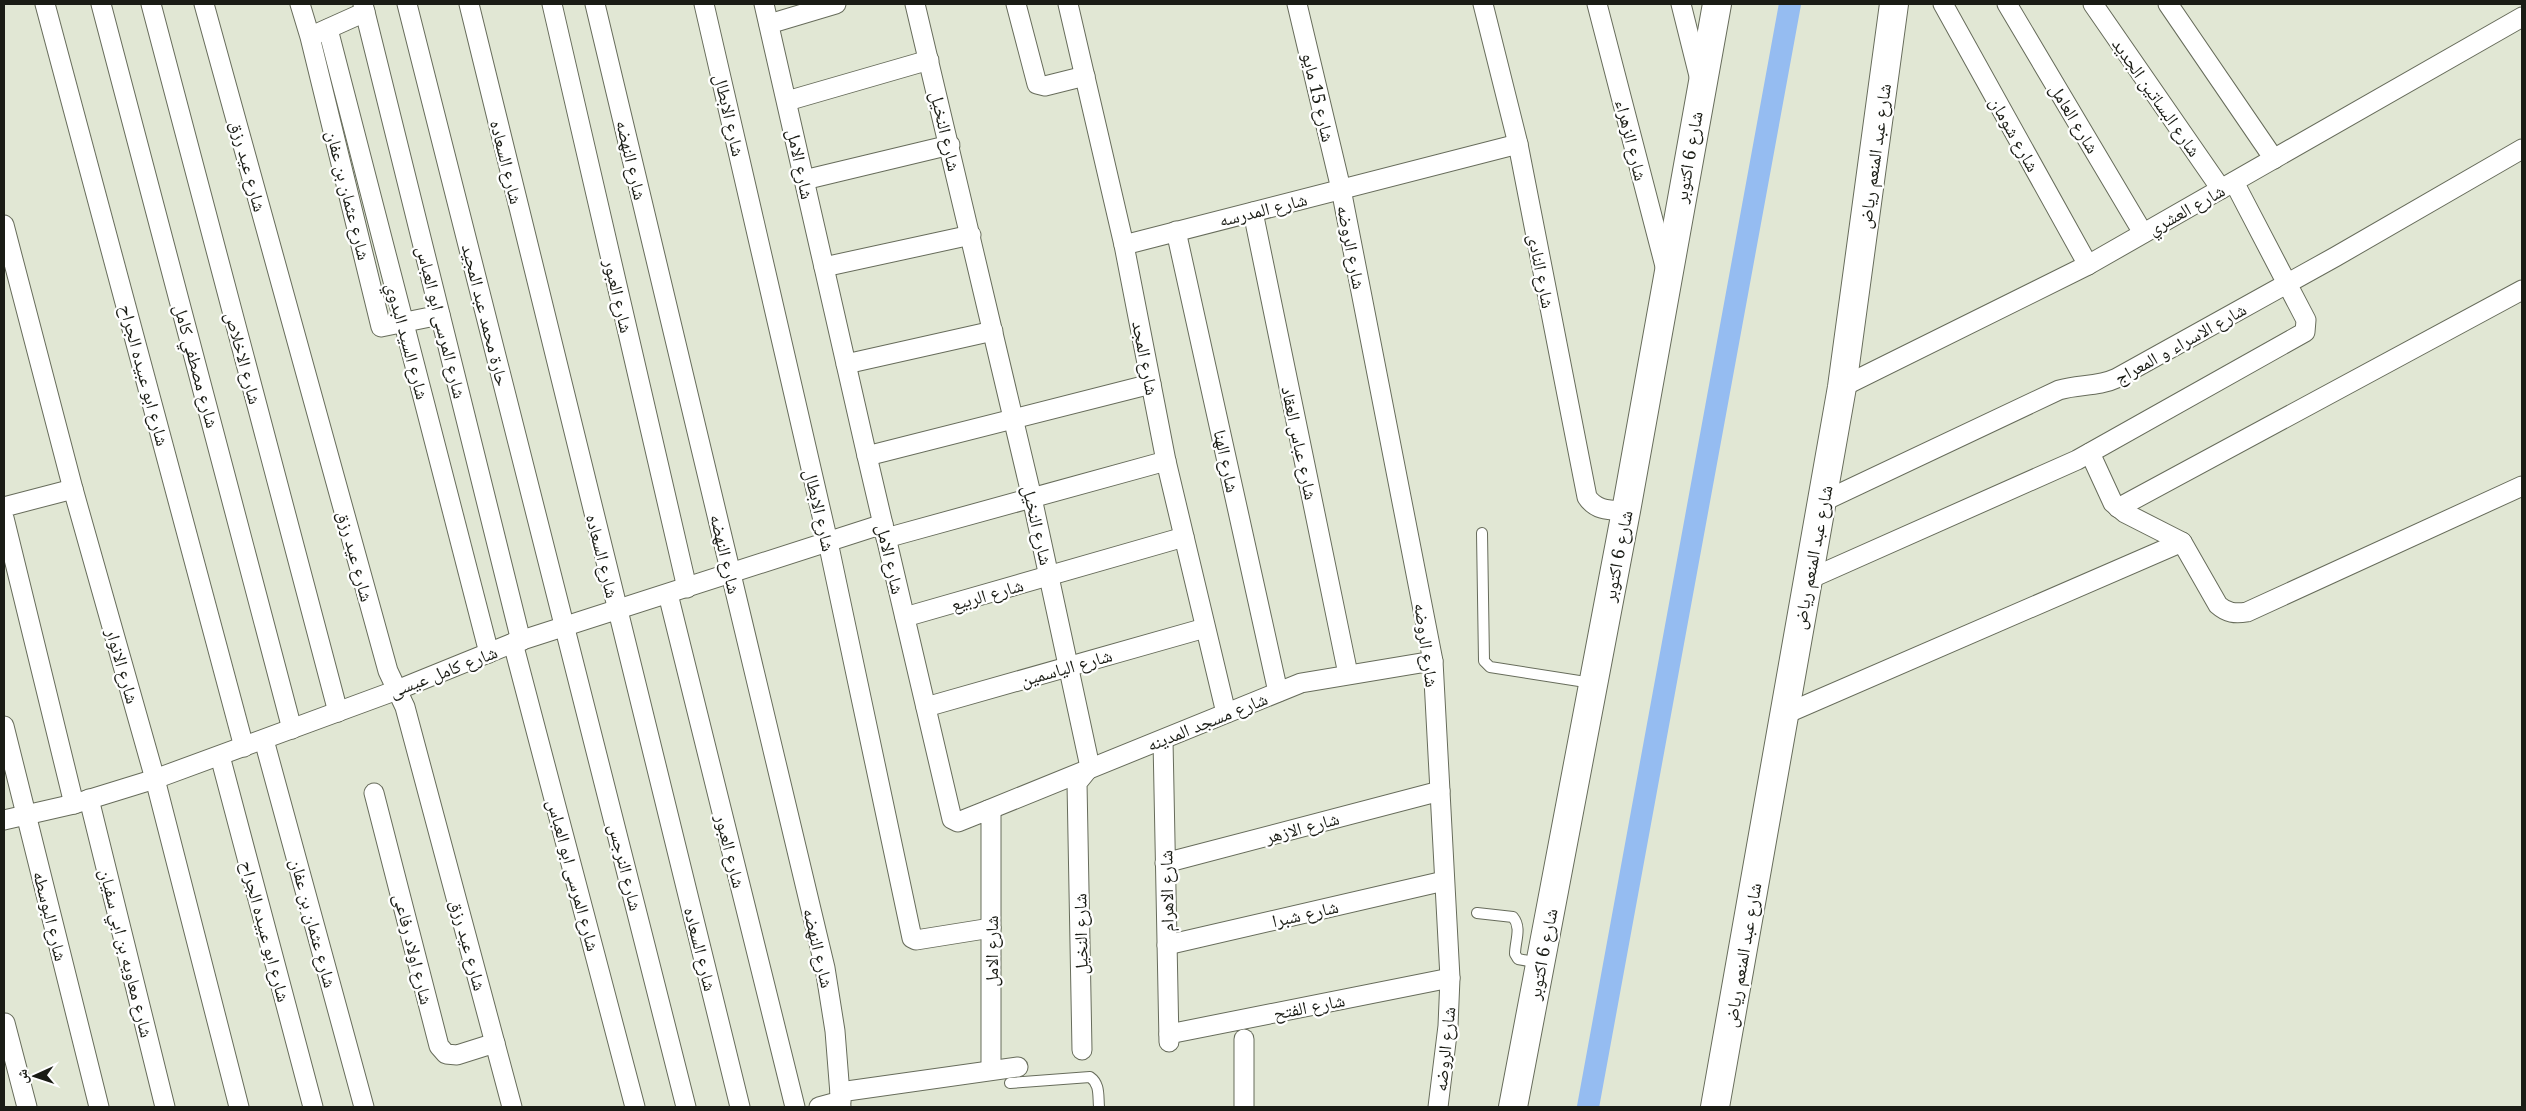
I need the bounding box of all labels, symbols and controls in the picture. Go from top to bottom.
street label: شارع البساتين الجديد [2107,33,2207,161]
street label: شارع 15 مايو [1297,50,1341,144]
street label: شارع الابطال [709,71,751,159]
street label: شارع العامل [2045,78,2105,158]
street label: شارع عبد المنعم رياض [1852,82,1897,230]
street label: شارع النخيل [925,89,967,173]
street label: شارع شومان [1985,92,2045,176]
street label: شارع الزهراء [1610,97,1654,183]
street label: شارع 6 اكتوبر [1668,109,1708,206]
street label: شارع عيد رزق [225,118,273,214]
street label: شارع السعاده [485,118,529,206]
street label: شارع النهضه [611,118,653,202]
street label: شارع الامل [782,127,820,201]
street label: شارع عثمان بن عفان [321,128,377,262]
street label: شارع العشري [2143,178,2231,243]
street label: شارع المدرسه [1216,186,1310,232]
street label: شارع الروضه [1332,203,1372,291]
street label: شارع النادى [1523,232,1561,310]
street label: حارة محمد عبد المجيد [457,241,515,389]
street label: شارع المرسى ابو العباس [411,243,473,401]
street label: شارع العبور [599,256,639,335]
street label: شارع السيد البدوي [377,280,435,403]
street label: شارع الاسراء و المعراج [2110,297,2251,390]
street label: شارع مصطفي كامل [165,301,225,432]
street label: شارع ابو عبيده الجراح [114,302,175,449]
street label: شارع الاخلاص [220,309,268,407]
street label: شارع المجد [1127,319,1165,397]
street label: شارع عباس العقاد [1276,384,1324,502]
street label: شارع الهنا [1209,427,1245,495]
street label: شارع الابطال [799,466,841,554]
street label: شارع النخيل [1017,483,1059,567]
street label: شارع عبد المنعم رياض [1786,483,1839,631]
street label: شارع عيد رزق [332,508,380,604]
street label: شارع 6 اكتوبر [1596,508,1638,605]
street label: شارع السعاده [581,512,625,600]
street label: شارع النهضه [705,512,747,596]
street label: شارع الامل [871,522,911,596]
street label: شارع الربيع [948,572,1026,617]
street label: شارع الروضه [1409,601,1445,689]
street label: شارع الانوار [101,625,145,706]
street label: شارع كامل عيسى [385,639,501,703]
street label: شارع الياسمين [1017,642,1115,692]
street label: شارع مسجد المدينه [1143,686,1271,756]
street label: شارع المرسى ابو العباس [542,796,606,954]
street label: شارع الازهر [1261,806,1342,849]
street label: شارع العبور [710,811,752,890]
street label: شارع النرجس [604,821,648,913]
street label: شارع الاهرام [1153,850,1180,932]
street label: شارع عثمان بن عفان [285,856,343,990]
street label: شارع ابو عبيده الجراح [235,858,296,1005]
street label: شارع معاويه بن ابي سفيان [91,866,160,1041]
street label: شارع البوسطه [28,868,74,964]
street label: شارع عبد المنعم رياض [1717,881,1768,1029]
street label: شارع اولاد رفاعى [389,891,439,1007]
street label: شارع النخيل [1067,893,1093,975]
street label: شارع شبرا [1269,894,1341,932]
street label: شارع عيد رزق [445,897,493,993]
street label: شارع السعاده [679,905,723,993]
street label: شارع النهضه [798,906,840,990]
street label: شارع 6 اكتوبر [1521,906,1563,1003]
street label: شارع الامل [979,915,1003,987]
street label: شارع الفتح [1271,987,1347,1026]
street label: شارع الروضه [1428,1005,1460,1093]
north arrow [10,1051,60,1101]
text: ش [12,1069,31,1085]

